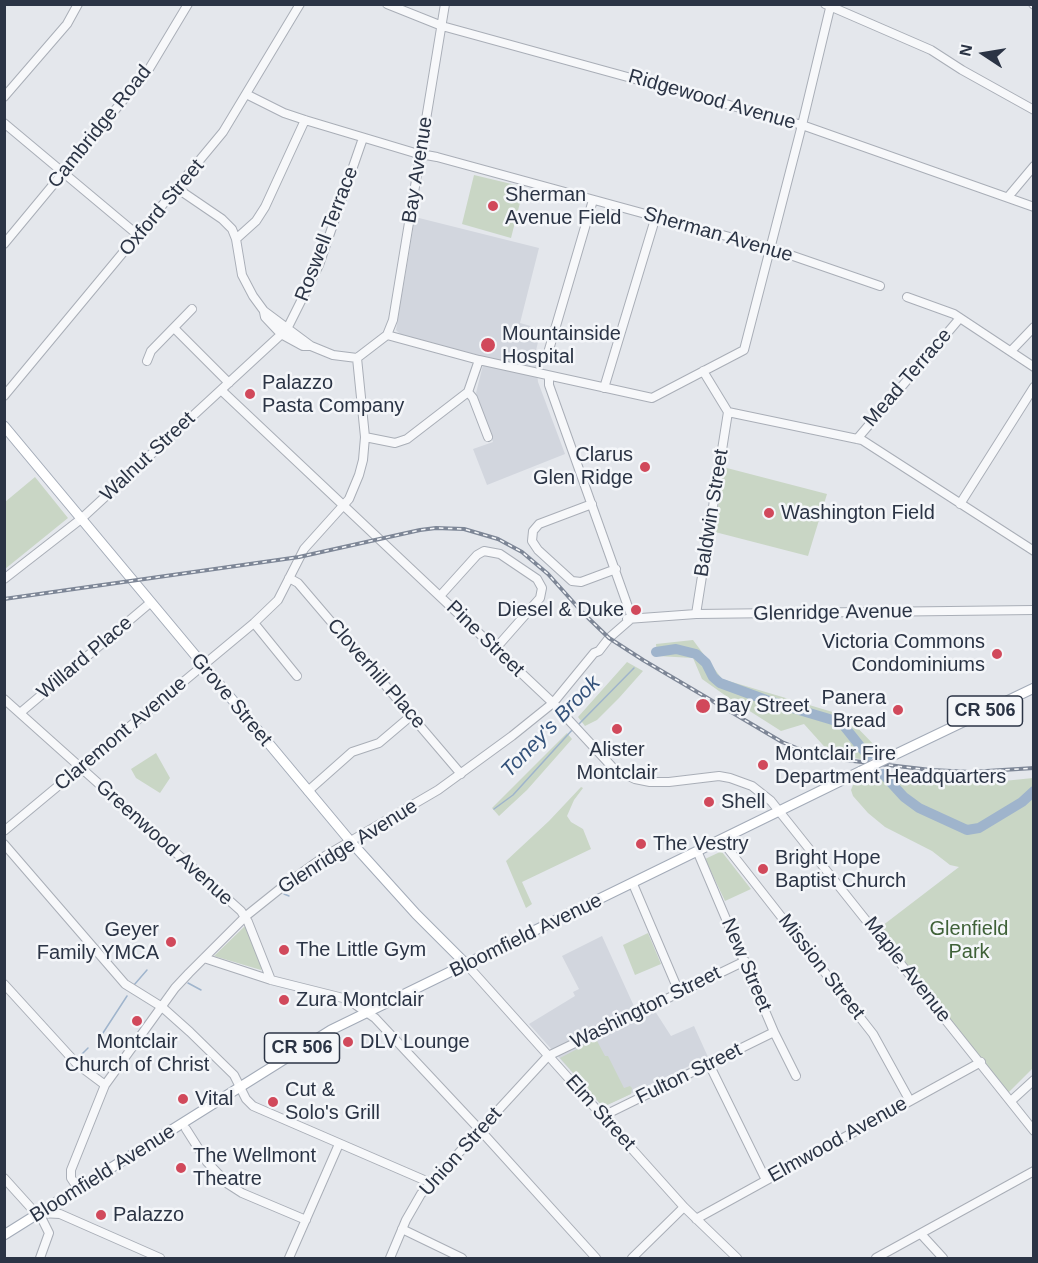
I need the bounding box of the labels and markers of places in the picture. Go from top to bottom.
place label: Sherman Avenue Field [505,183,621,230]
marker: Sherman Avenue Field [486,199,500,213]
place label: Mountainside Hospital [502,322,621,369]
marker: Mountainside Hospital [479,336,497,354]
place label: Palazzo Pasta Company [262,371,404,418]
marker: Palazzo Pasta Company [243,387,257,401]
place label: Clarus Glen Ridge [533,443,633,490]
marker: Clarus Glen Ridge [638,460,652,474]
place label: Washington Field [781,501,935,525]
marker: Washington Field [762,506,776,520]
place label: Diesel & Duke [497,598,624,622]
marker: Diesel & Duke [629,603,643,617]
place label: Victoria Commons Condominiums [822,630,985,677]
marker: Victoria Commons Condominiums [990,647,1004,661]
place label: Panera Bread [822,686,886,733]
place label: Bay Street [716,694,809,718]
marker: Bay Street [694,697,712,715]
marker: Panera Bread [891,703,905,717]
marker: Alister Montclair [610,722,624,736]
place label: Alister Montclair [576,738,658,785]
place label: Montclair Fire Department Headquarters [775,742,1006,789]
marker: Montclair Fire Department Headquarters [756,758,770,772]
place label: Shell [721,790,765,814]
marker: Shell [702,795,716,809]
place label: The Vestry [653,832,749,856]
marker: The Vestry [634,837,648,851]
place label: Bright Hope Baptist Church [775,846,906,893]
marker: Bright Hope Baptist Church [756,862,770,876]
place label: Geyer Family YMCA [37,918,159,965]
marker: Geyer Family YMCA [164,935,178,949]
place label: The Little Gym [296,938,426,962]
marker: The Little Gym [277,943,291,957]
place label: Zura Montclair [296,988,424,1012]
marker: Zura Montclair [277,993,291,1007]
marker: Montclair Church of Christ [130,1014,144,1028]
place label: Montclair Church of Christ [65,1030,209,1077]
place label: DLV Lounge [360,1030,470,1054]
marker: DLV Lounge [341,1035,355,1049]
place label: Cut & Solo's Grill [285,1078,380,1125]
place label: Vital [195,1087,234,1111]
marker: Vital [176,1092,190,1106]
marker: Cut & Solo's Grill [266,1095,280,1109]
place label: The Wellmont Theatre [193,1144,316,1191]
marker: The Wellmont Theatre [174,1161,188,1175]
place label: Palazzo [113,1203,184,1227]
marker: Palazzo [94,1208,108,1222]

